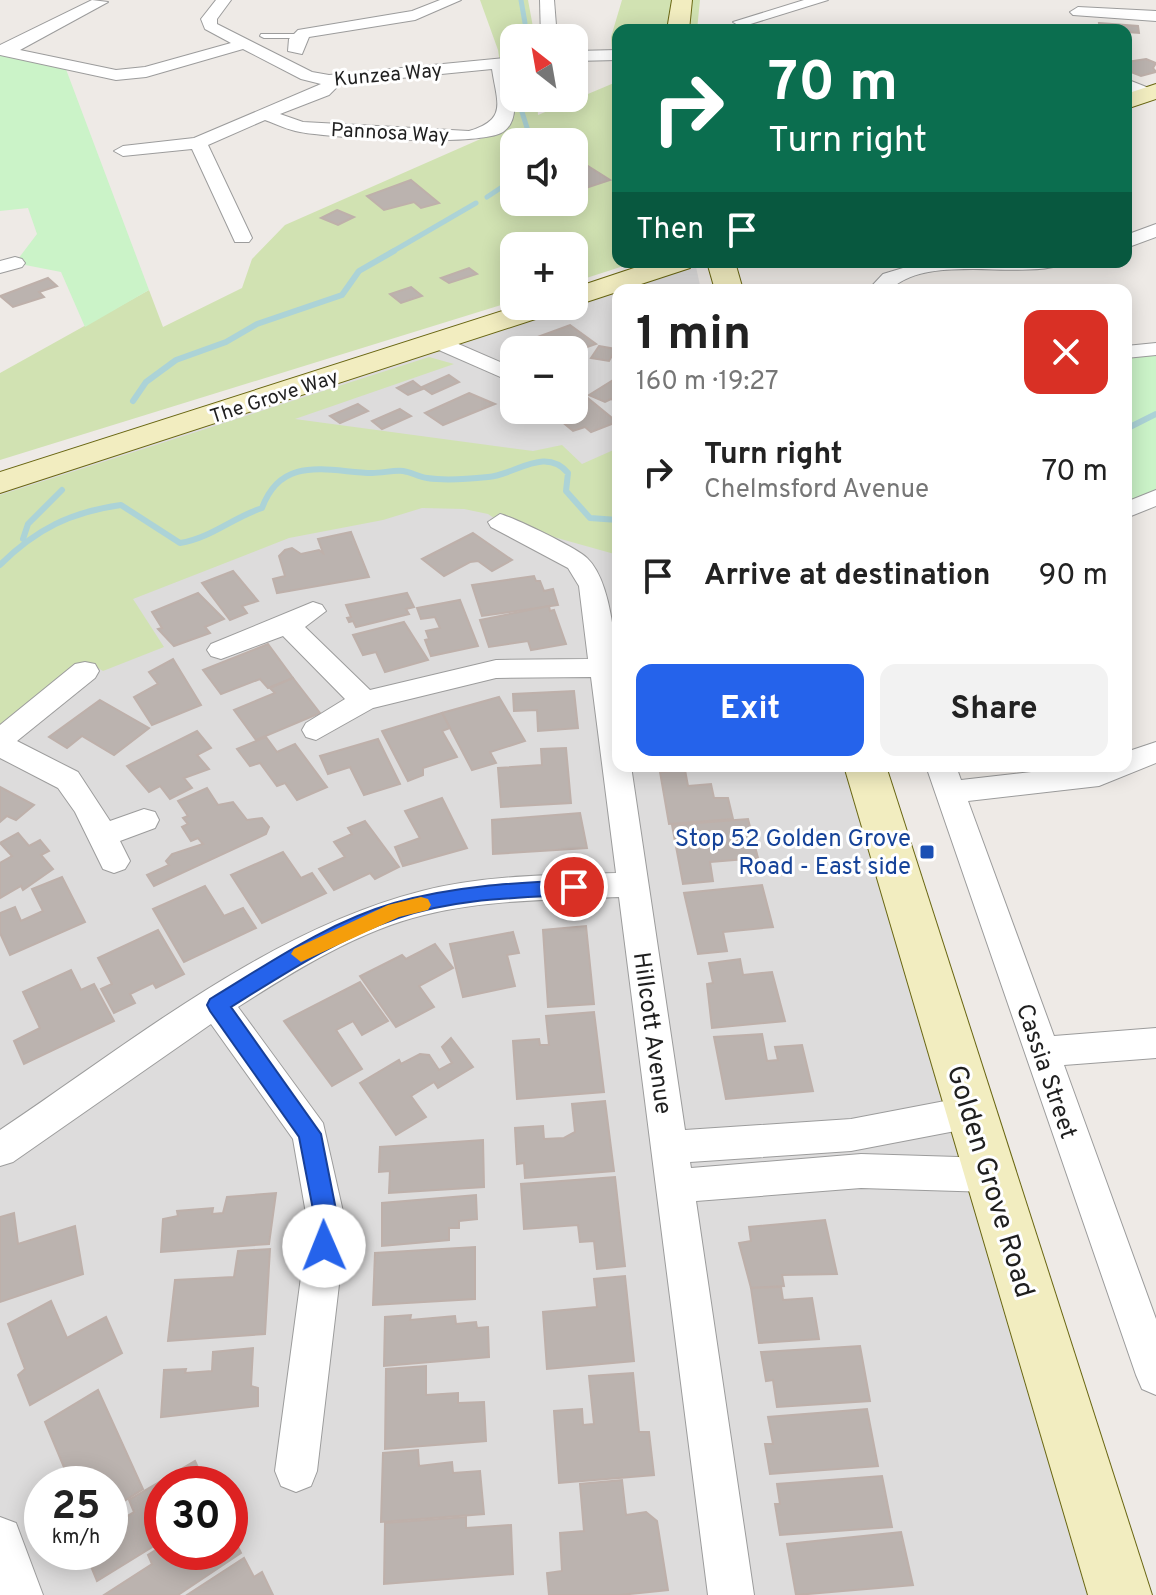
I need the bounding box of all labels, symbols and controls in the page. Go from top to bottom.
north arrow [500,24,588,112]
map controls [500,24,588,424]
text: 70 m [768,50,898,120]
icon: right [636,56,740,160]
street label: Kunzea Way [333,58,443,94]
street label: Pannosa Way [330,118,450,150]
text: Turn right [768,119,927,165]
button: sound [500,128,588,216]
icon: arrive [720,208,764,252]
text: Then [636,212,704,249]
button: + [500,232,588,320]
text: 1 min [636,306,751,366]
button: close [1024,310,1108,394]
button: − [500,336,588,424]
street label: The Grove Way [207,365,342,431]
text: 160 m · 19:27 [636,366,779,399]
text: Turn right [704,437,842,474]
icon: right [636,450,680,494]
text: 70 m [1042,454,1108,491]
text: Chelmsford Avenue [704,474,929,507]
icon: arrive [636,554,680,598]
text: Arrive at destination [704,558,990,595]
text: 90 m [1039,558,1108,595]
button: Exit [636,664,864,756]
button: Share [880,664,1108,756]
place label: Stop 52 Golden Grove Road - East side [675,825,911,883]
marker: Stop 52 Golden Grove Road - East side [918,843,936,861]
pin [540,853,608,921]
icon: arrive [552,865,596,909]
street label: Hillcott Avenue [625,950,677,1116]
street label: Cassia Street [1008,1000,1082,1143]
street label: Golden Grove Road [937,1061,1042,1302]
position arrow [282,1204,366,1288]
speed limit sign: 30 [144,1466,248,1570]
text: 25 [52,1483,100,1533]
text: km/h [52,1525,100,1551]

